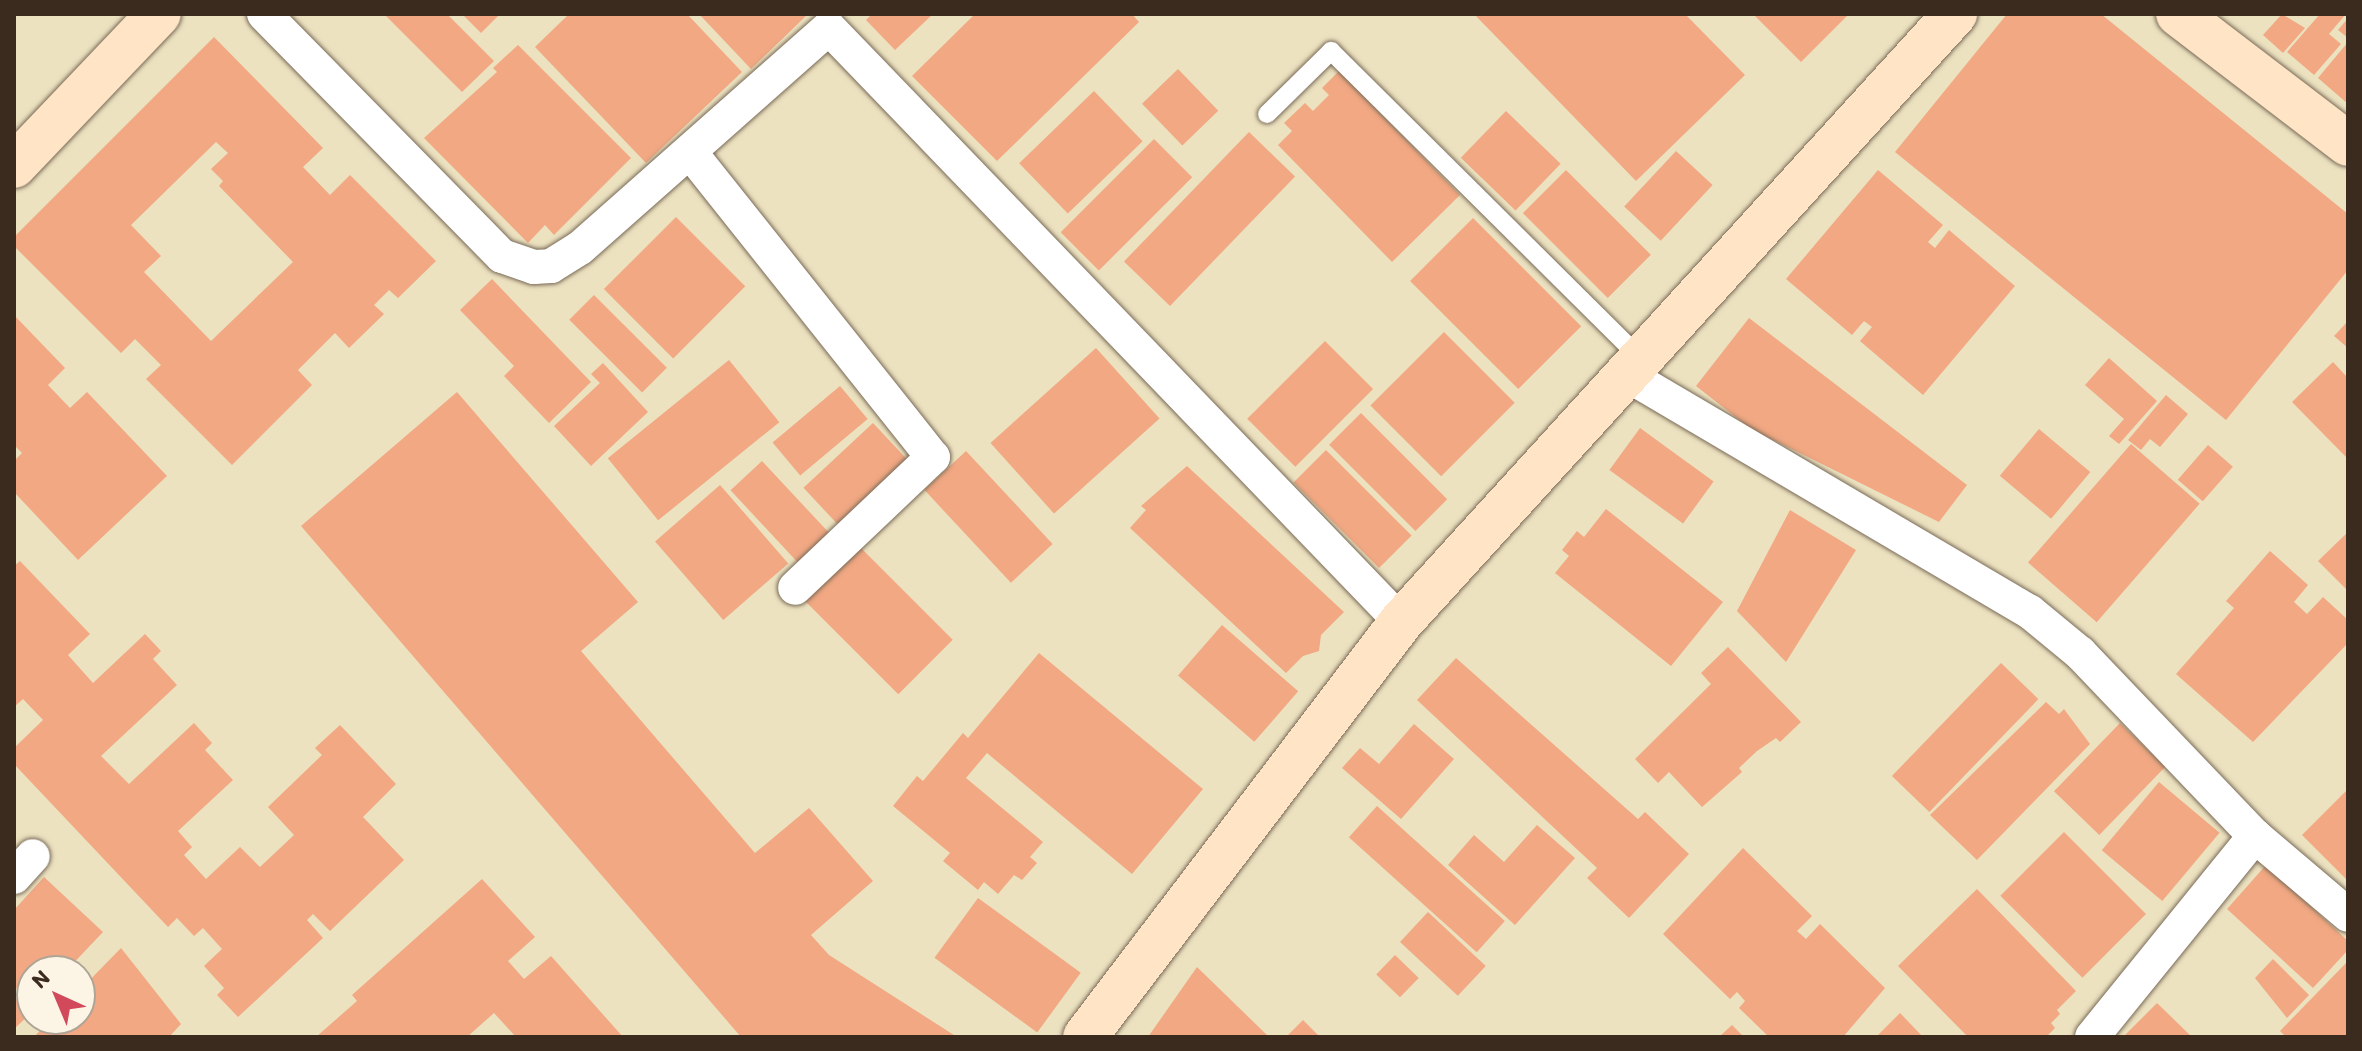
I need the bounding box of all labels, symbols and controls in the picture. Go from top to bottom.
north arrow [16,955,96,1035]
text: N [26,964,55,994]

